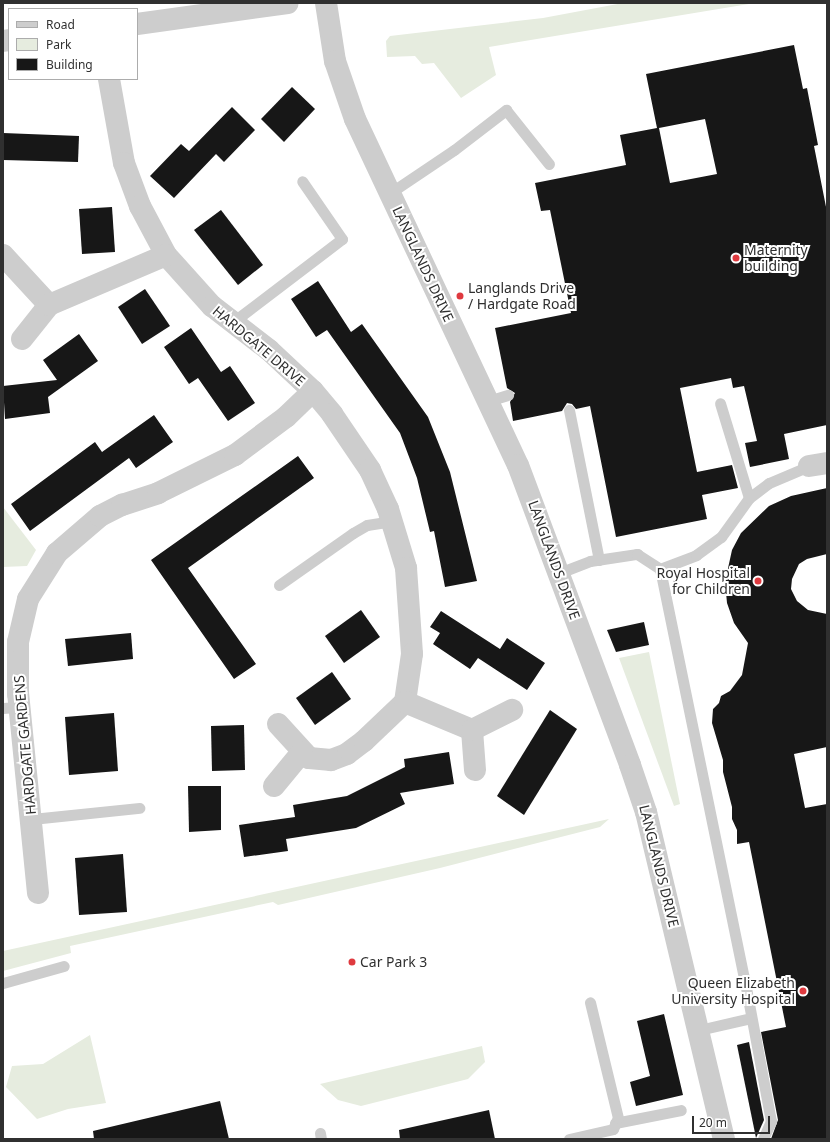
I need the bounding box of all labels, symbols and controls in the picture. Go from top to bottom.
legend [8,8,138,80]
text: Road [46,16,75,33]
text: Park [46,36,71,53]
text: Building [46,56,93,73]
street label: LANGLANDS DRIVE [389,204,457,324]
place label: Maternity building [744,242,808,274]
marker: Maternity building [731,253,741,263]
place label: Langlands Drive / Hardgate Road [468,280,576,312]
marker: Langlands Drive / Hardgate Road [455,291,465,301]
street label: HARDGATE DRIVE [209,302,309,390]
street label: LANGLANDS DRIVE [525,498,583,622]
place label: Royal Hospital for Children [657,565,750,598]
marker: Royal Hospital for Children [753,576,763,586]
street label: HARDGATE GARDENS [11,675,39,815]
street label: LANGLANDS DRIVE [636,803,682,929]
place label: Car Park 3 [360,954,427,970]
marker: Car Park 3 [347,957,357,967]
place label: Queen Elizabeth University Hospital [671,975,795,1008]
marker: Queen Elizabeth University Hospital [798,986,808,996]
scale bar [694,1108,772,1134]
text: 20 m [699,1114,727,1131]

